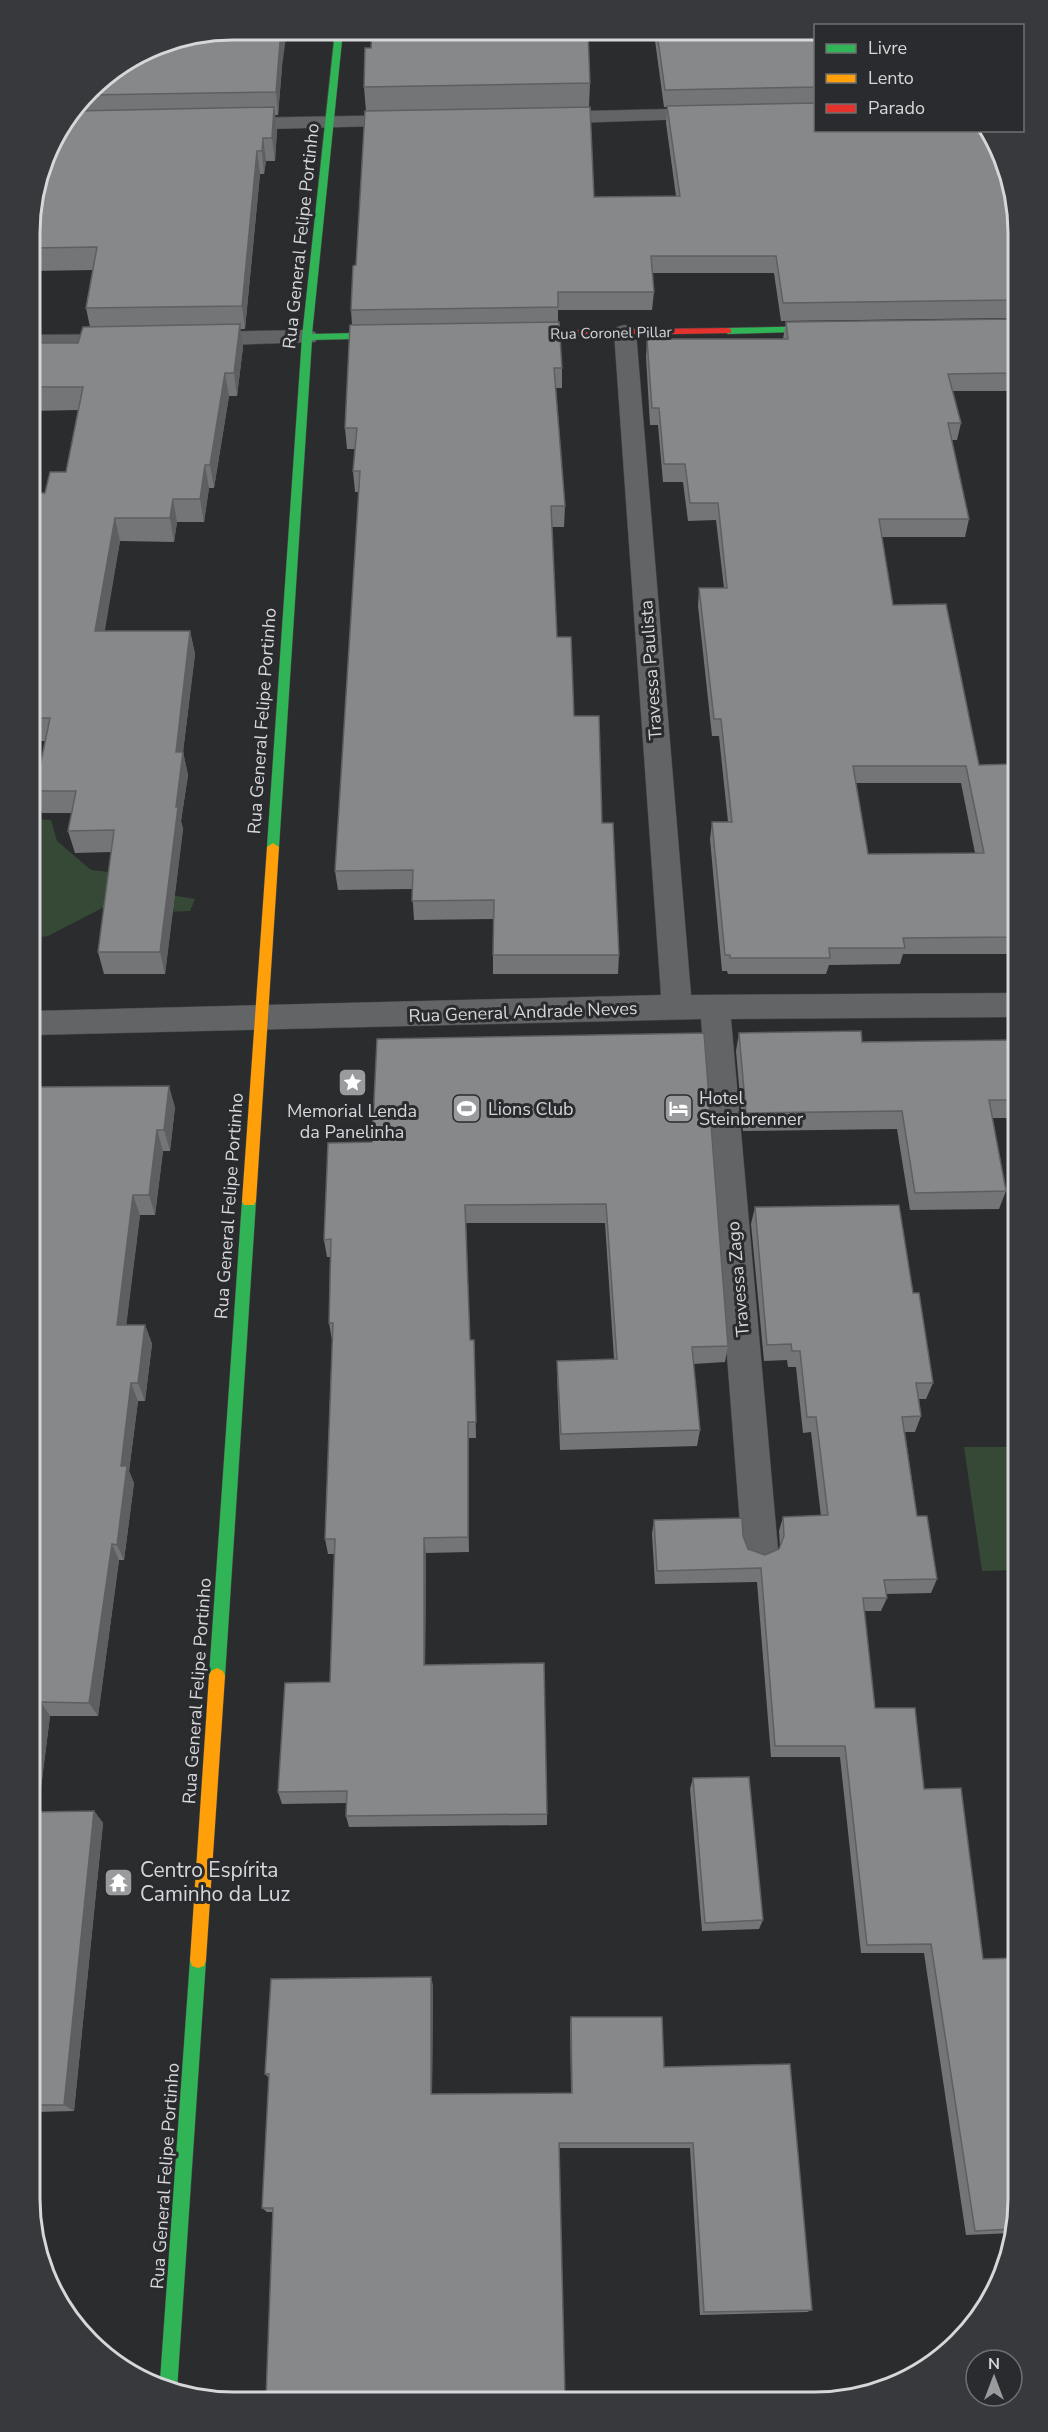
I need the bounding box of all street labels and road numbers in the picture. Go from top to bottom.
street label: Rua General Felipe Portinho [277,122,325,350]
street label: Rua Coronel Pillar [550,322,673,344]
street label: Travessa Paulista [634,599,668,741]
street label: Rua General Felipe Portinho [242,607,282,835]
street label: Rua General Andrade Neves [408,996,638,1028]
street label: Rua General Felipe Portinho [209,1092,249,1320]
street label: Travessa Zago [721,1220,755,1338]
street label: Rua General Felipe Portinho [177,1577,217,1805]
street label: Rua General Felipe Portinho [145,2062,185,2290]

